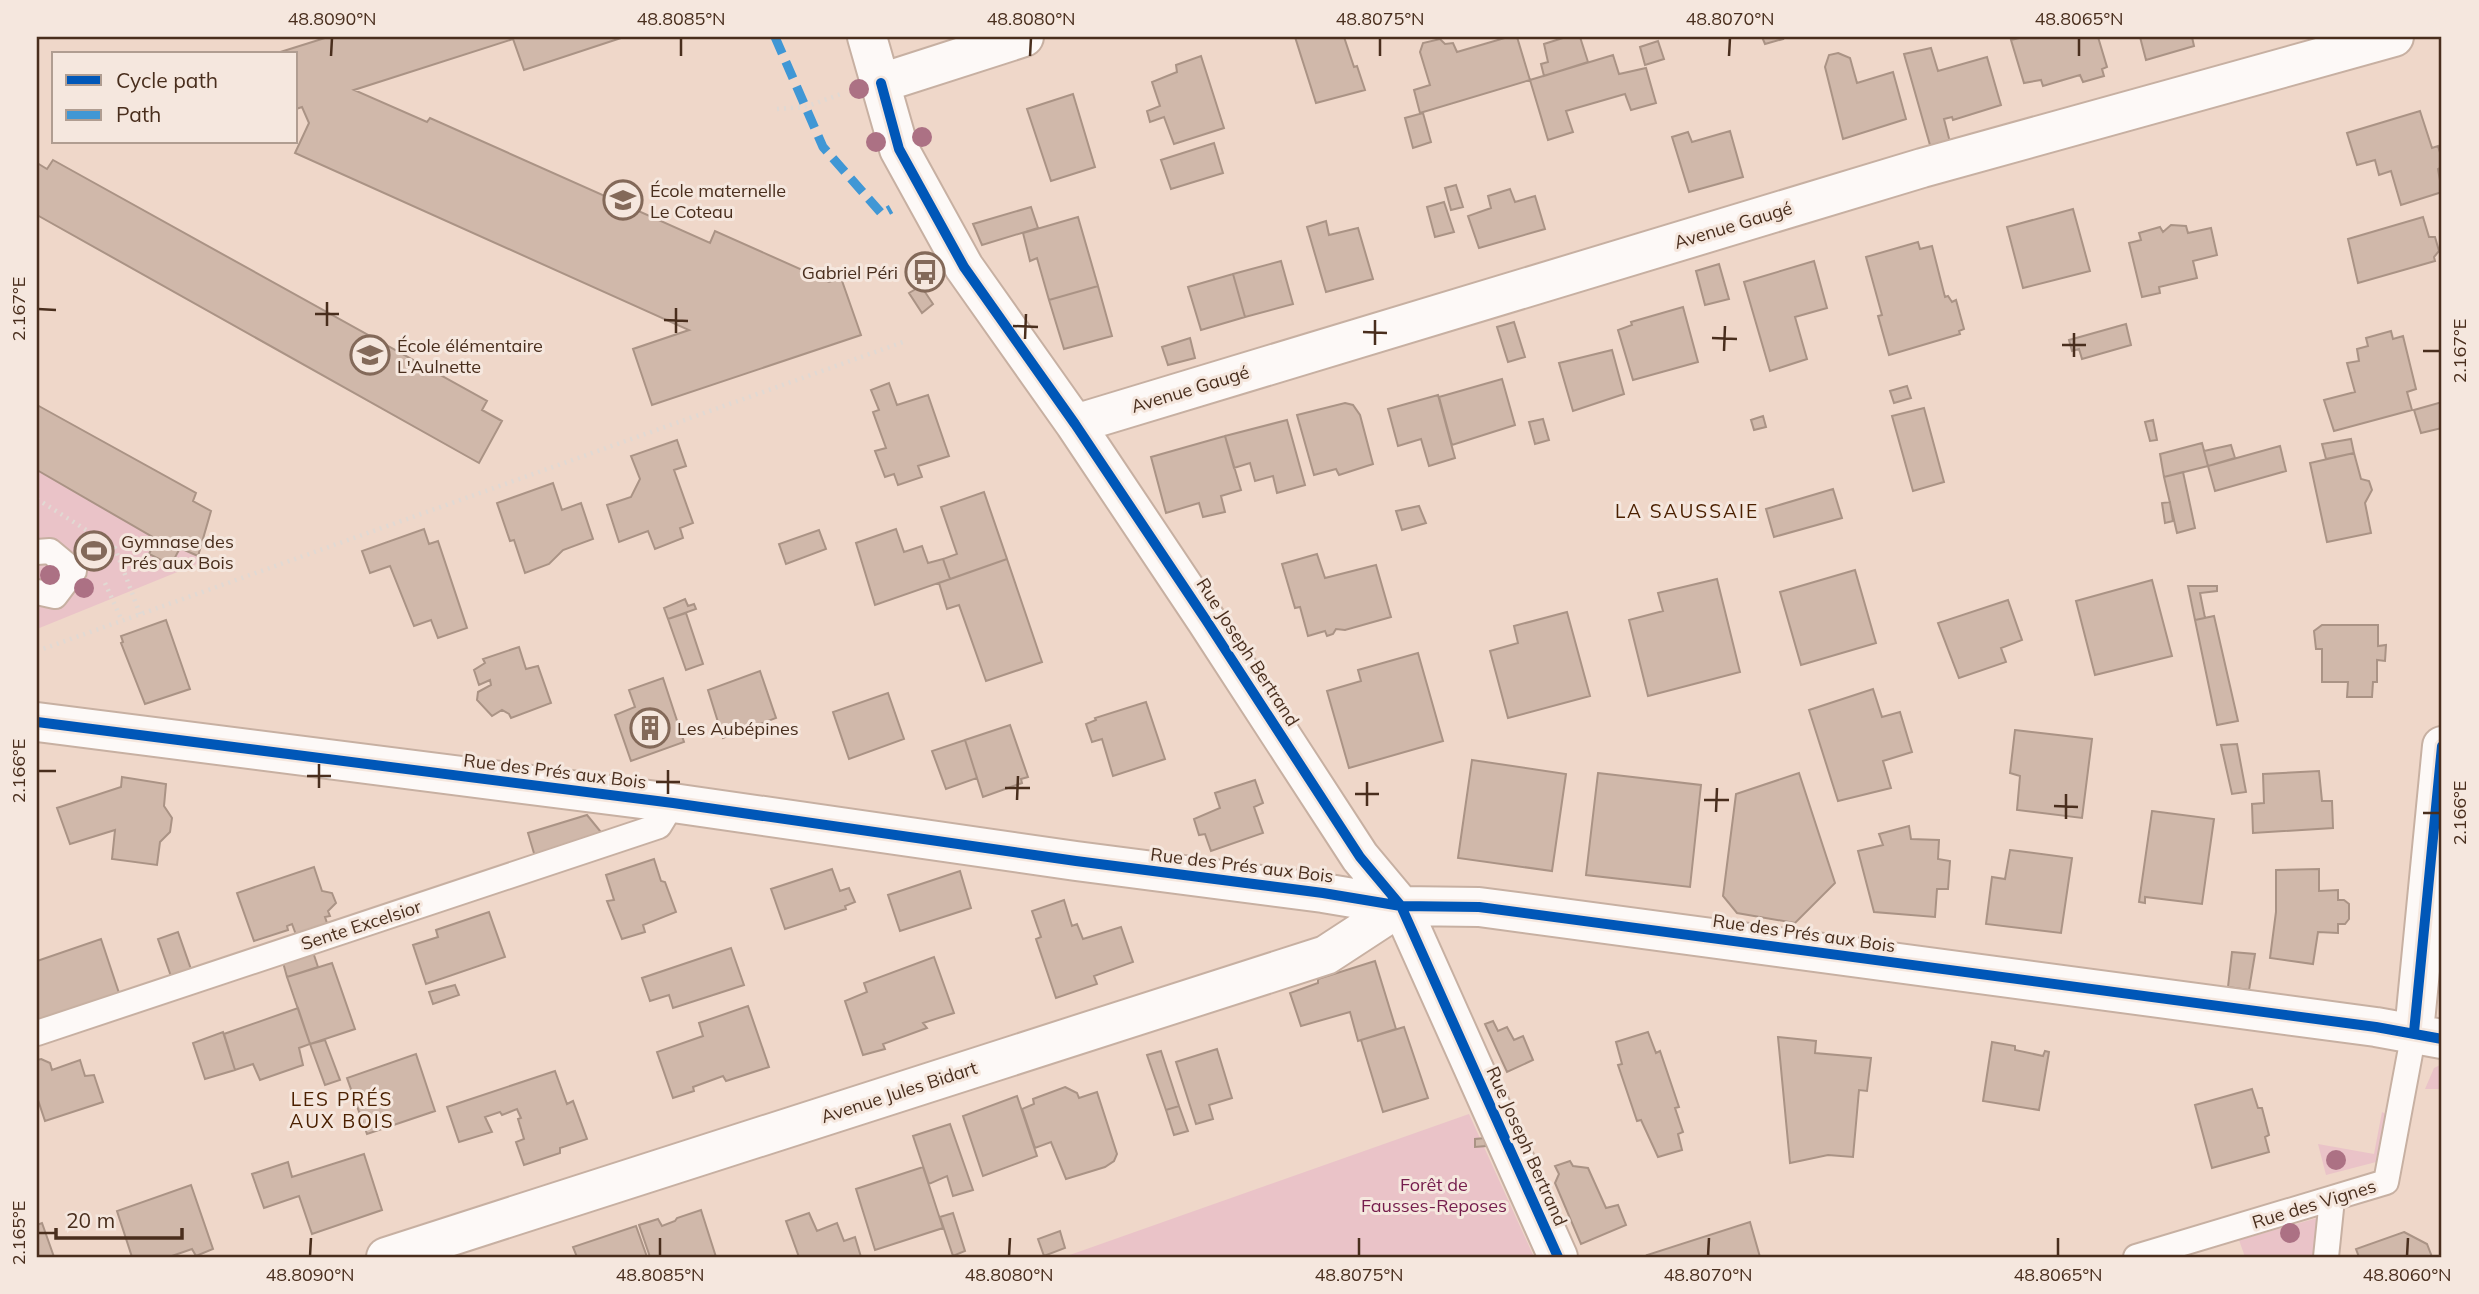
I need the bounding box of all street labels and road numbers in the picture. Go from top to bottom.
street label: Avenue Gaugé [1671,196,1795,254]
street label: Avenue Gaugé [1128,360,1252,418]
street label: Rue Joseph Bertrand [1191,574,1305,730]
street label: Rue des Prés aux Bois [462,748,648,794]
street label: Rue des Prés aux Bois [1149,842,1335,888]
street label: Sente Excelsior [298,895,424,955]
street label: Rue des Prés aux Bois [1711,909,1897,957]
street label: Avenue Jules Bidart [818,1056,980,1128]
street label: Rue Joseph Bertrand [1481,1063,1573,1229]
street label: Rue des Vignes [2249,1174,2379,1234]

